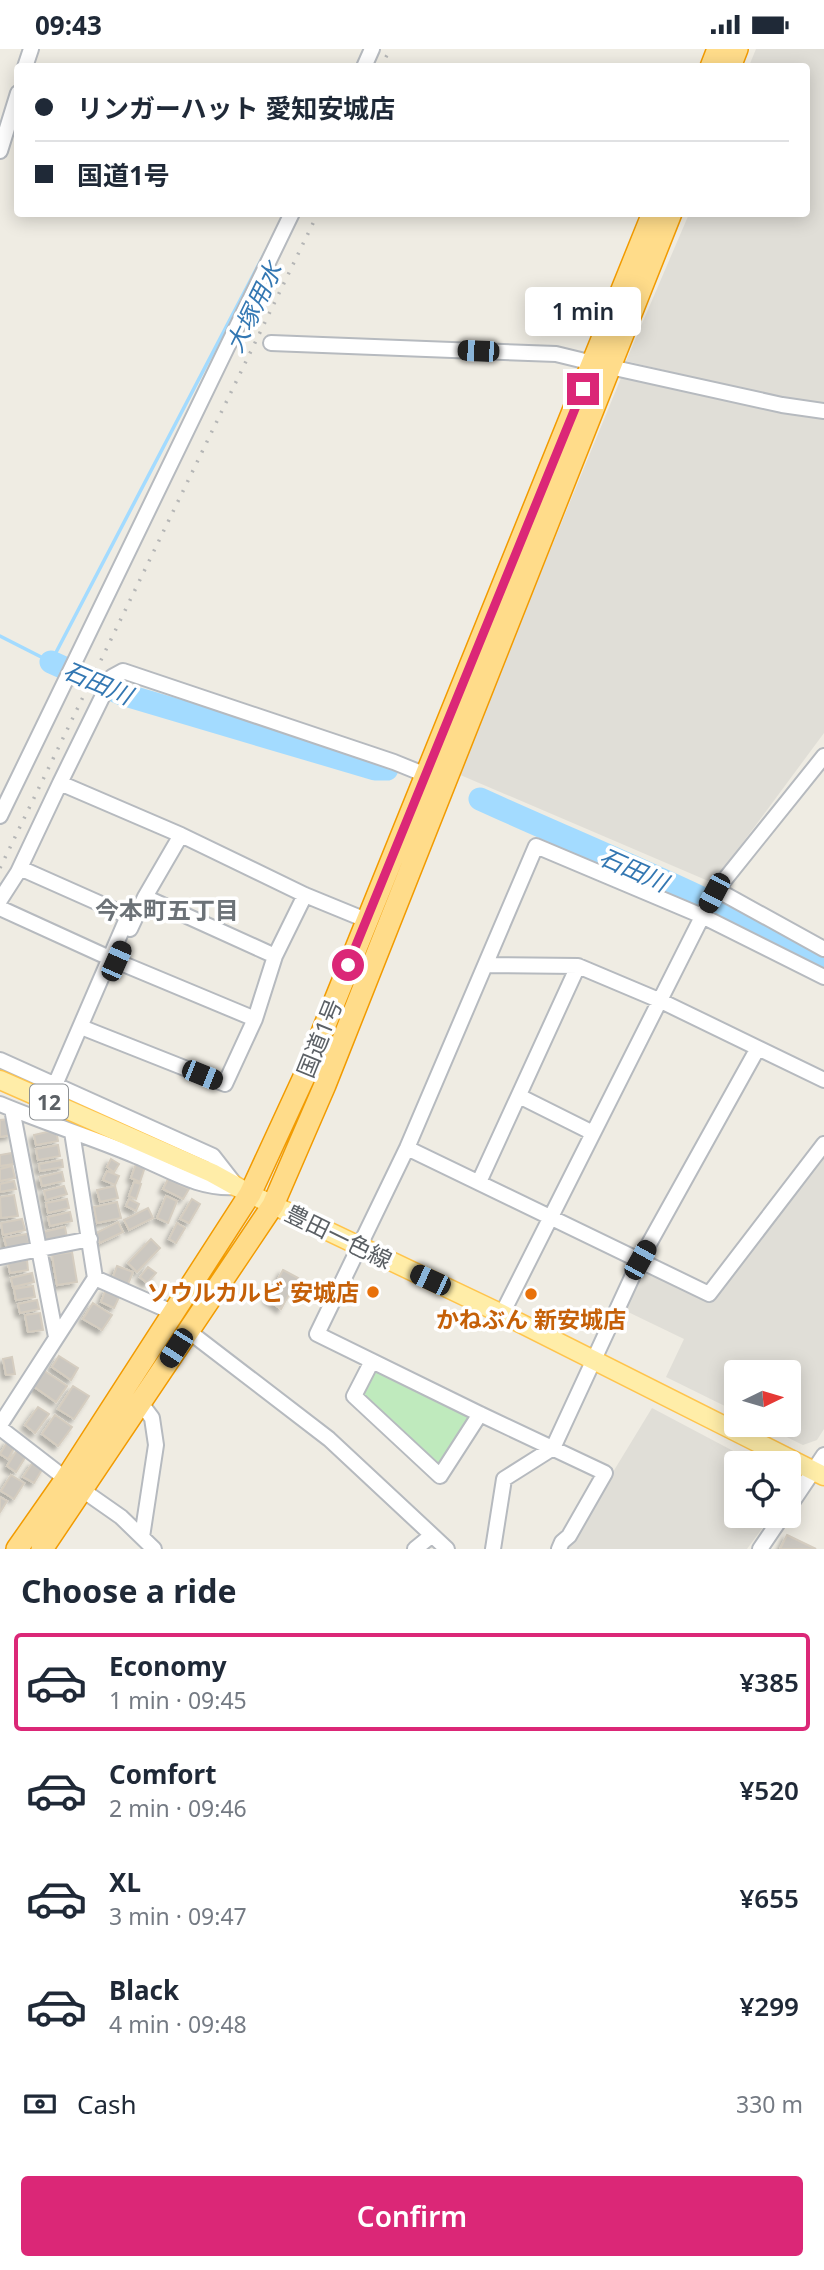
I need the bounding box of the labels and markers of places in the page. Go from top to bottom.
place label: ソウルカルビ 安城店 [147,1276,359,1308]
marker: ソウルカルビ 安城店 [365,1284,381,1300]
marker: かねぶん 新安城店 [523,1286,539,1302]
place label: かねぶん 新安城店 [436,1303,626,1335]

